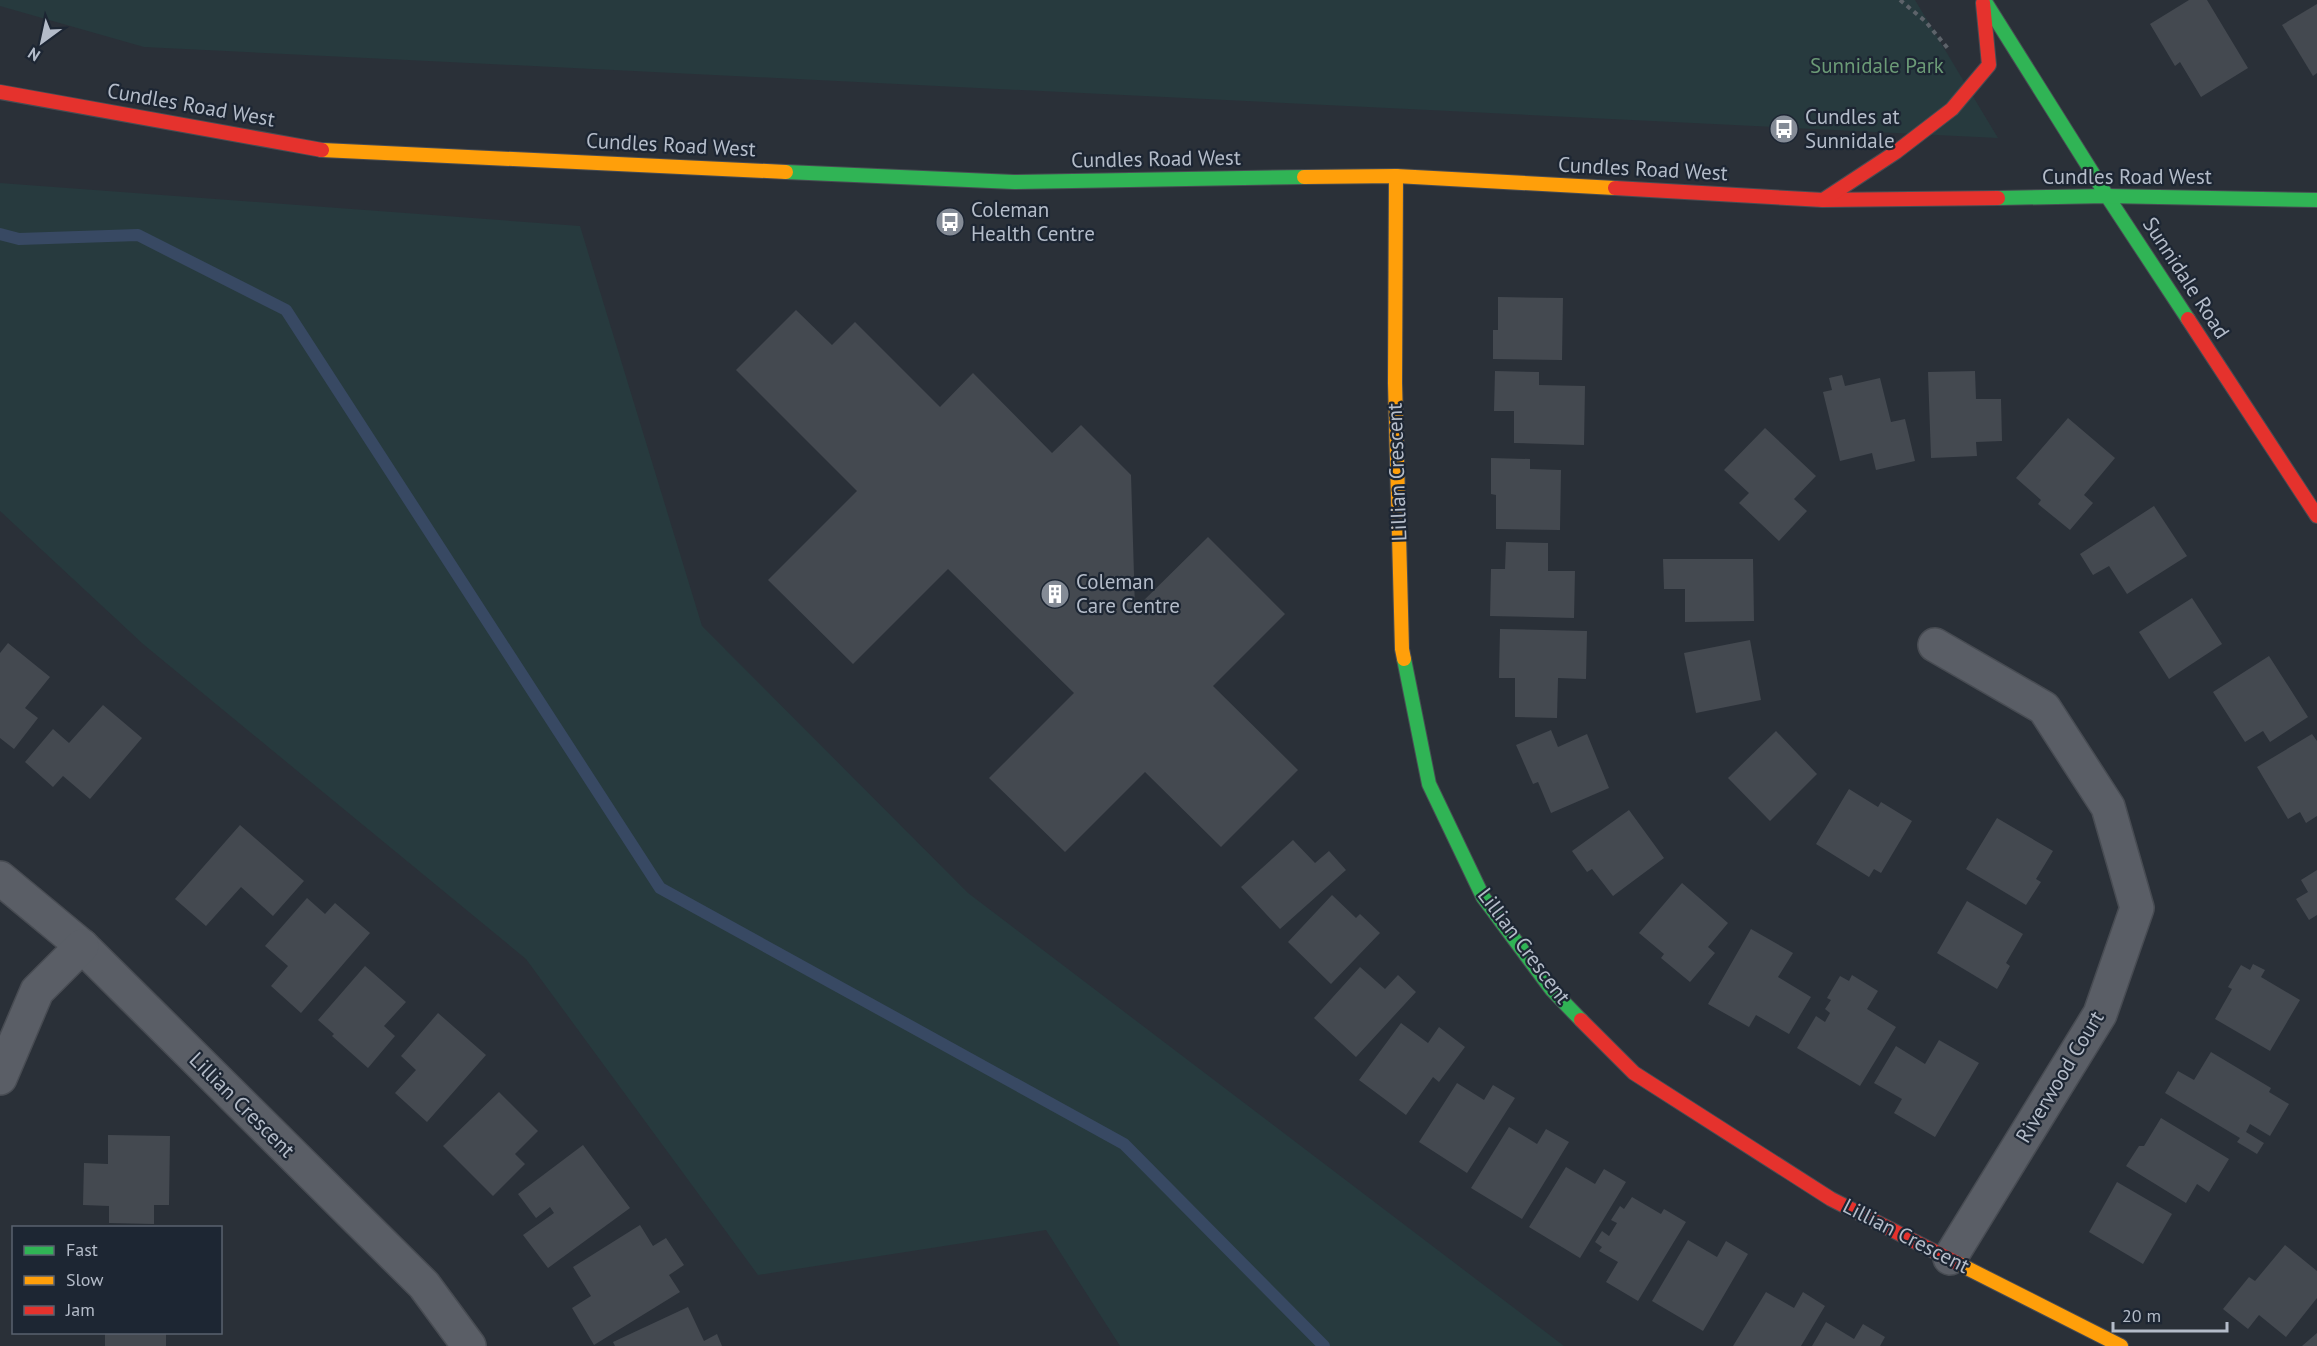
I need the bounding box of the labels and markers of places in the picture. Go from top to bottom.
place label: Cundles at Sunnidale [1805,103,1900,154]
bus stop icon: Cundles at Sunnidale [1768,113,1800,145]
place label: Coleman Health Centre [971,196,1095,247]
bus stop icon: Coleman Health Centre [934,206,966,238]
place label: Coleman Care Centre [1076,568,1180,619]
building icon: Coleman Care Centre [1039,578,1071,610]

